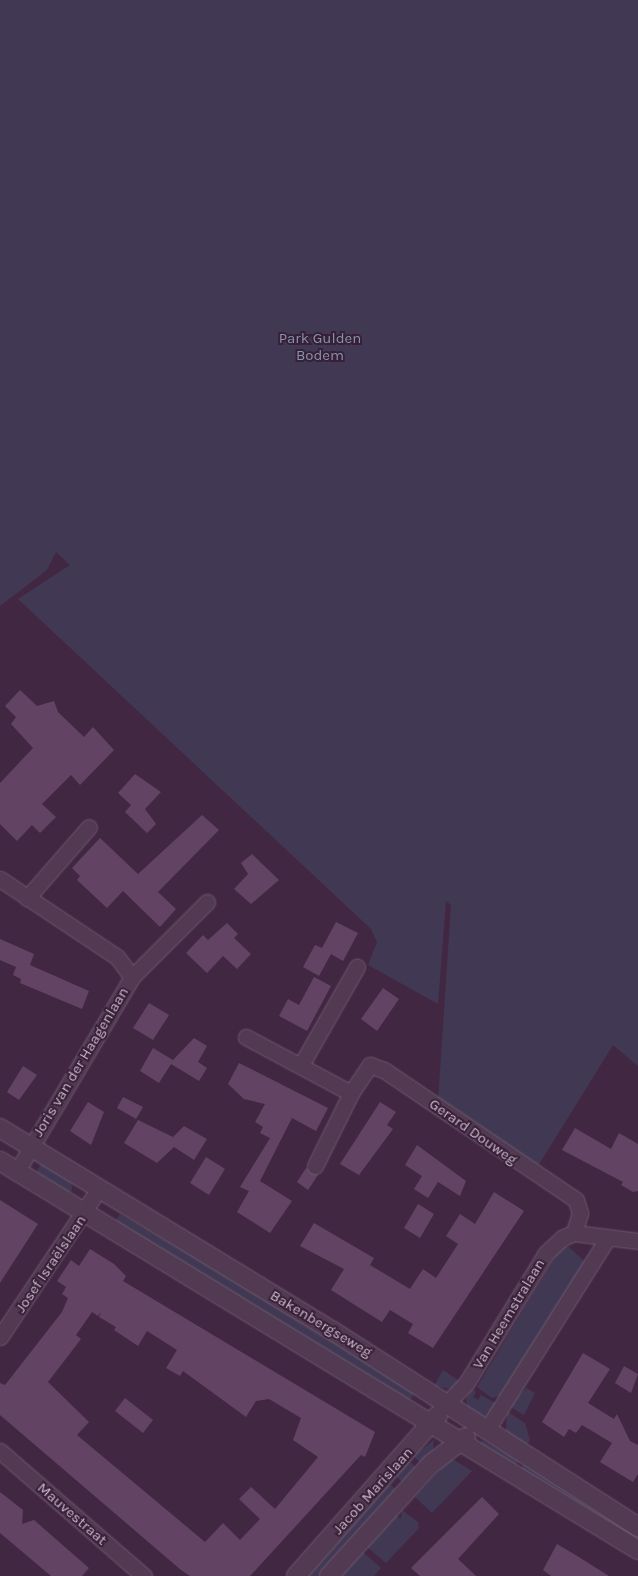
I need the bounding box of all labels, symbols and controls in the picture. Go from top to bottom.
park label: Park Gulden Bodem [279,329,361,364]
street label: Joris van der Haagenlaan [29,984,133,1140]
street label: Gerard Douweg [426,1095,520,1169]
street label: Josef Israëlslaan [12,1212,90,1316]
street label: Van Heemstralaan [469,1256,549,1372]
street label: Bakenbergseweg [267,1287,375,1361]
street label: Jacob Marislaan [329,1444,417,1538]
street label: Mauvestraat [33,1479,111,1549]

